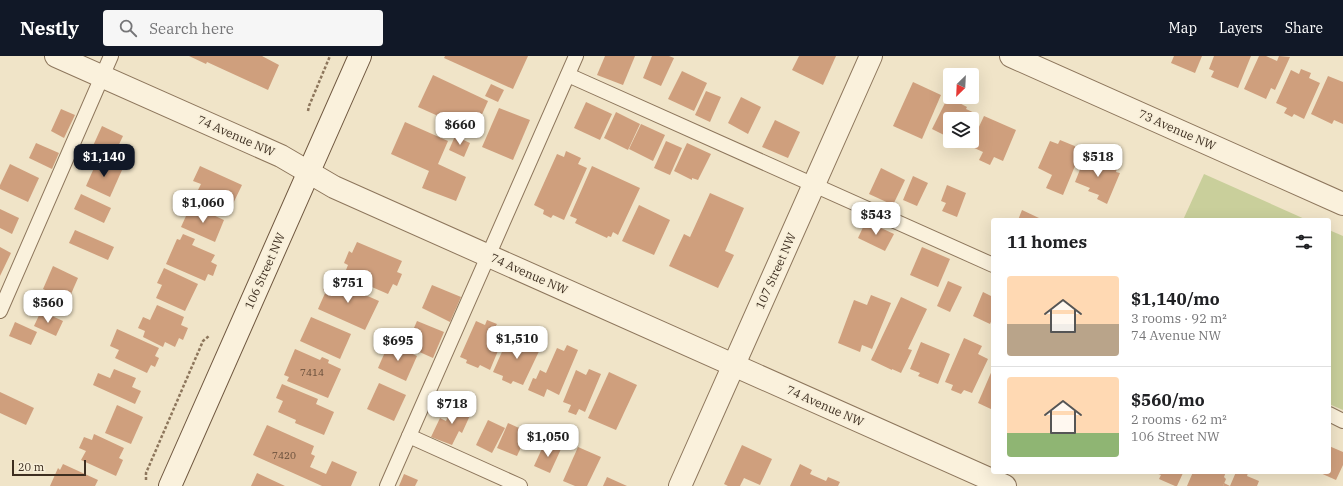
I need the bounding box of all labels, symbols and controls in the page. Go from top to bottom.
search box [103,10,383,46]
text: Nestly [20,16,79,40]
icon: search [117,17,139,39]
text: Search here [149,19,234,38]
text: Map [1169,19,1197,37]
text: Layers [1219,19,1263,37]
text: Share [1285,19,1323,37]
north arrow [943,68,979,104]
map controls [943,68,979,148]
street label: 73 Avenue NW [1136,106,1219,153]
street label: 74 Avenue NW [195,112,278,159]
pin: $660 [436,112,484,146]
button: layers [943,112,979,148]
text: $660 [444,116,476,133]
pin: $1,140 [71,144,137,178]
pin: $518 [1074,144,1122,178]
text: $1,140 [83,148,125,165]
text: $518 [1082,148,1114,165]
pin: $1,060 [170,190,236,224]
text: $1,060 [182,194,224,211]
pin: $543 [852,202,900,236]
text: $543 [860,206,892,223]
street label: 106 Street NW [241,230,288,311]
street label: 107 Street NW [752,230,799,311]
text: 11 homes [1007,231,1087,253]
icon: filters [1293,231,1315,253]
street label: 74 Avenue NW [488,250,571,297]
pin: $751 [324,270,372,304]
text: $751 [332,274,364,291]
text: $1,140/mo [1131,288,1220,310]
pin: $560 [24,290,72,324]
icon: home [1039,292,1087,340]
text: $560 [32,294,64,311]
text: 3 rooms · 92 m² [1131,310,1227,327]
pin: $1,510 [484,326,550,360]
text: 74 Avenue NW [1131,327,1221,344]
pin: $695 [374,328,422,362]
text: $1,510 [496,330,538,347]
text: $695 [382,332,414,349]
house number: 7414 [300,366,324,379]
street label: 74 Avenue NW [784,382,867,429]
text: $560/mo [1131,389,1205,411]
pin: $718 [428,391,476,425]
icon: home [1039,393,1087,441]
text: $718 [436,395,468,412]
text: 2 rooms · 62 m² [1131,411,1227,428]
pin: $1,050 [515,424,581,458]
text: $1,050 [527,428,569,445]
text: 106 Street NW [1131,428,1220,445]
house number: 7420 [272,449,296,462]
scale bar [12,458,86,477]
text: 20 m [18,460,44,474]

